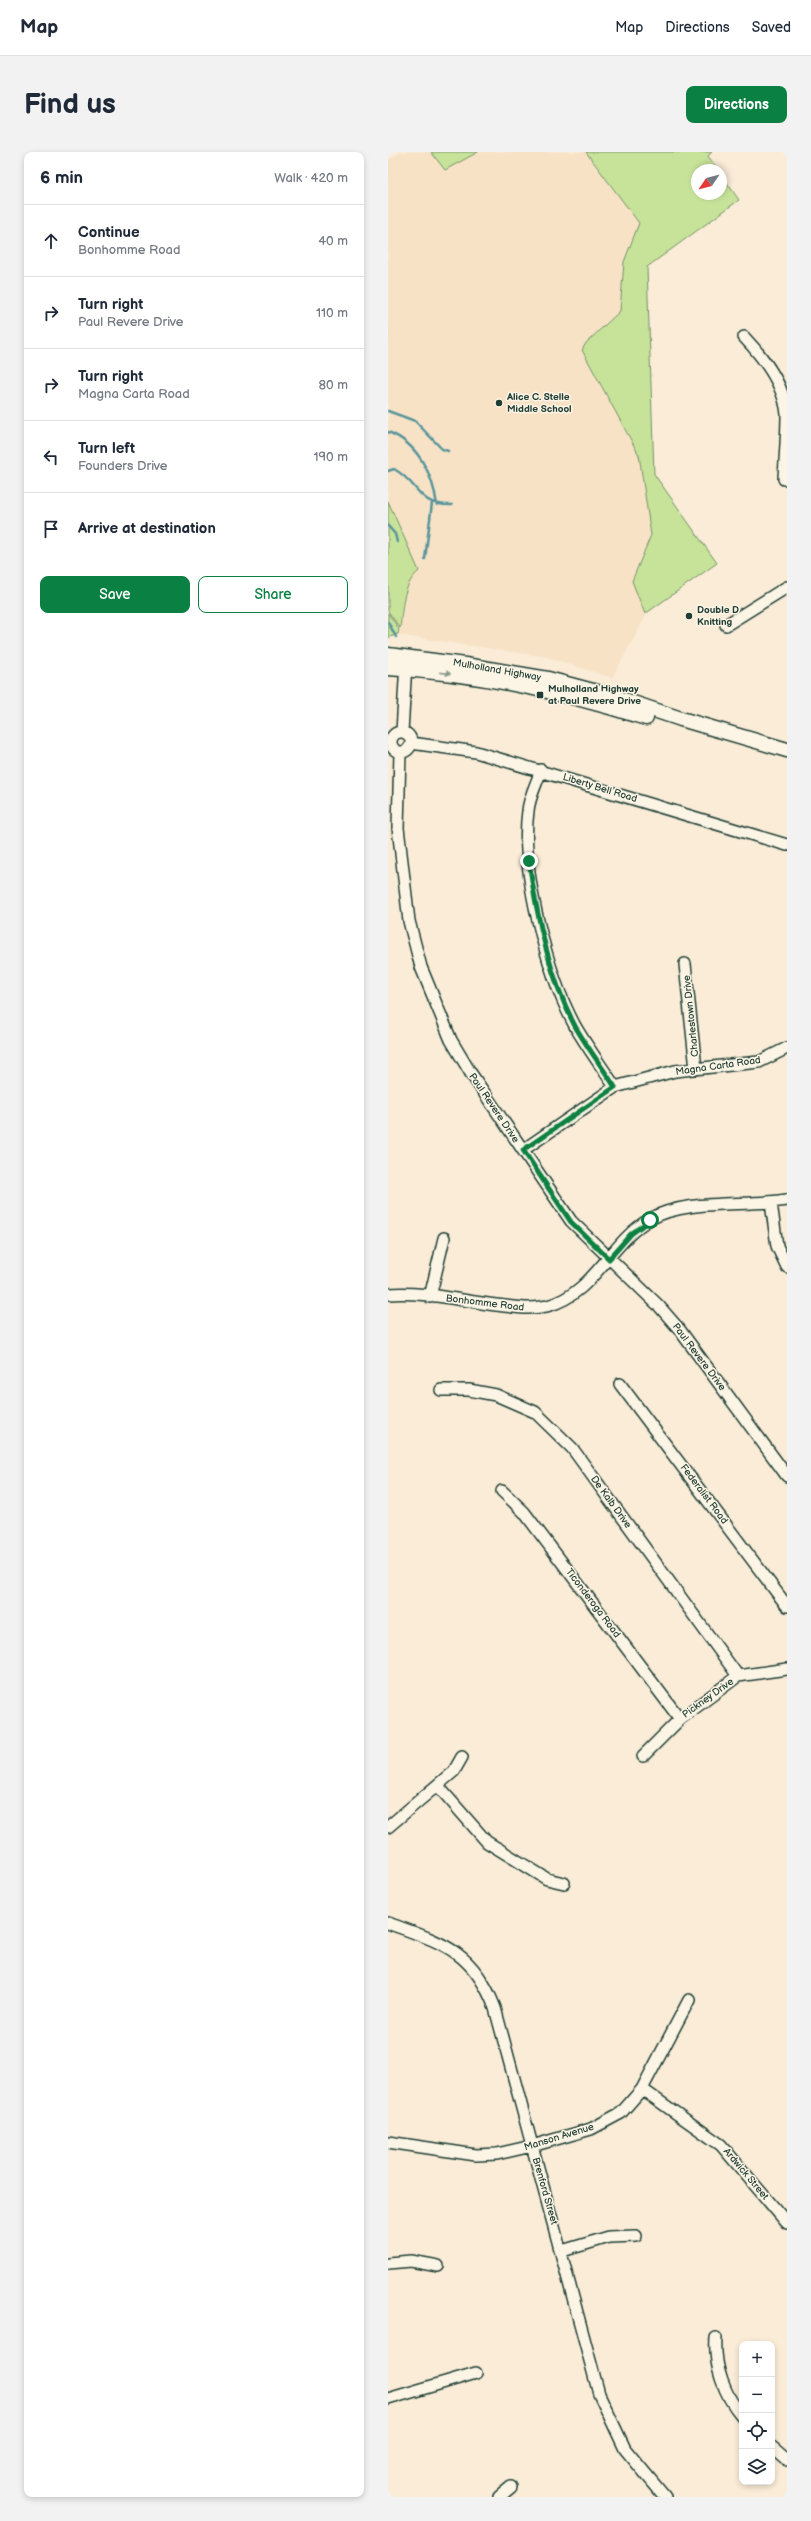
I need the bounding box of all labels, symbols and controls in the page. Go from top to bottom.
text: Map [20,16,58,39]
text: Map [615,19,643,36]
text: Directions [665,19,730,36]
text: Saved [752,19,791,36]
button: Directions [686,86,787,123]
text: Find us [24,88,116,121]
north arrow [691,164,727,200]
text: 6 min [40,168,83,188]
text: Walk · 420 m [274,170,348,186]
text: Continue [78,223,140,242]
icon: ahead [40,230,62,252]
text: 40 m [318,233,348,249]
text: Bonhomme Road [78,242,180,258]
text: Turn right [78,295,143,314]
icon: right [40,302,62,324]
text: 110 m [316,305,348,321]
text: Paul Revere Drive [78,314,184,330]
text: Turn right [78,367,143,386]
icon: right [40,374,62,396]
text: 80 m [319,377,348,393]
text: Magna Carta Road [78,386,190,402]
place label: Alice C. Stelle Middle School [506,391,572,415]
marker: Alice C. Stelle Middle School [494,398,504,408]
text: Turn left [78,439,135,458]
icon: left [40,446,62,468]
text: 190 m [314,449,348,465]
text: Founders Drive [78,458,168,474]
icon: arrive [40,518,62,540]
text: Arrive at destination [78,519,216,538]
button: Save [40,576,190,613]
button: Share [198,576,348,613]
place label: Double D Knitting [697,604,739,628]
marker: Double D Knitting [684,611,694,621]
street label: Mulholland Highway [452,656,543,684]
one-way arrow [439,670,451,676]
place label: Mulholland Highway at Paul Revere Drive [548,683,641,707]
marker: Mulholland Highway at Paul Revere Drive [535,690,545,700]
street label: Liberty Bell Road [561,771,639,805]
route end [520,852,538,870]
street label: Charlestown Drive [681,975,701,1057]
street label: Magna Carta Road [675,1054,762,1078]
street label: Paul Revere Drive [466,1071,522,1145]
route start [641,1211,659,1229]
street label: Bonhomme Road [445,1292,525,1314]
street label: Paul Revere Drive [670,1321,728,1393]
street label: Federalist Road [678,1462,731,1526]
street label: De Kalb Drive [588,1473,634,1531]
street label: Ticonderoga Road [563,1566,623,1640]
street label: Pickney Drive [680,1675,736,1721]
street label: Manson Avenue [523,2121,595,2153]
street label: Ardwick Street [721,2146,771,2202]
street label: Brenford Street [530,2156,560,2226]
map controls [739,2341,775,2485]
button: + [739,2341,775,2377]
button: − [739,2377,775,2413]
button: locate [739,2413,775,2449]
button: layers [739,2449,775,2485]

